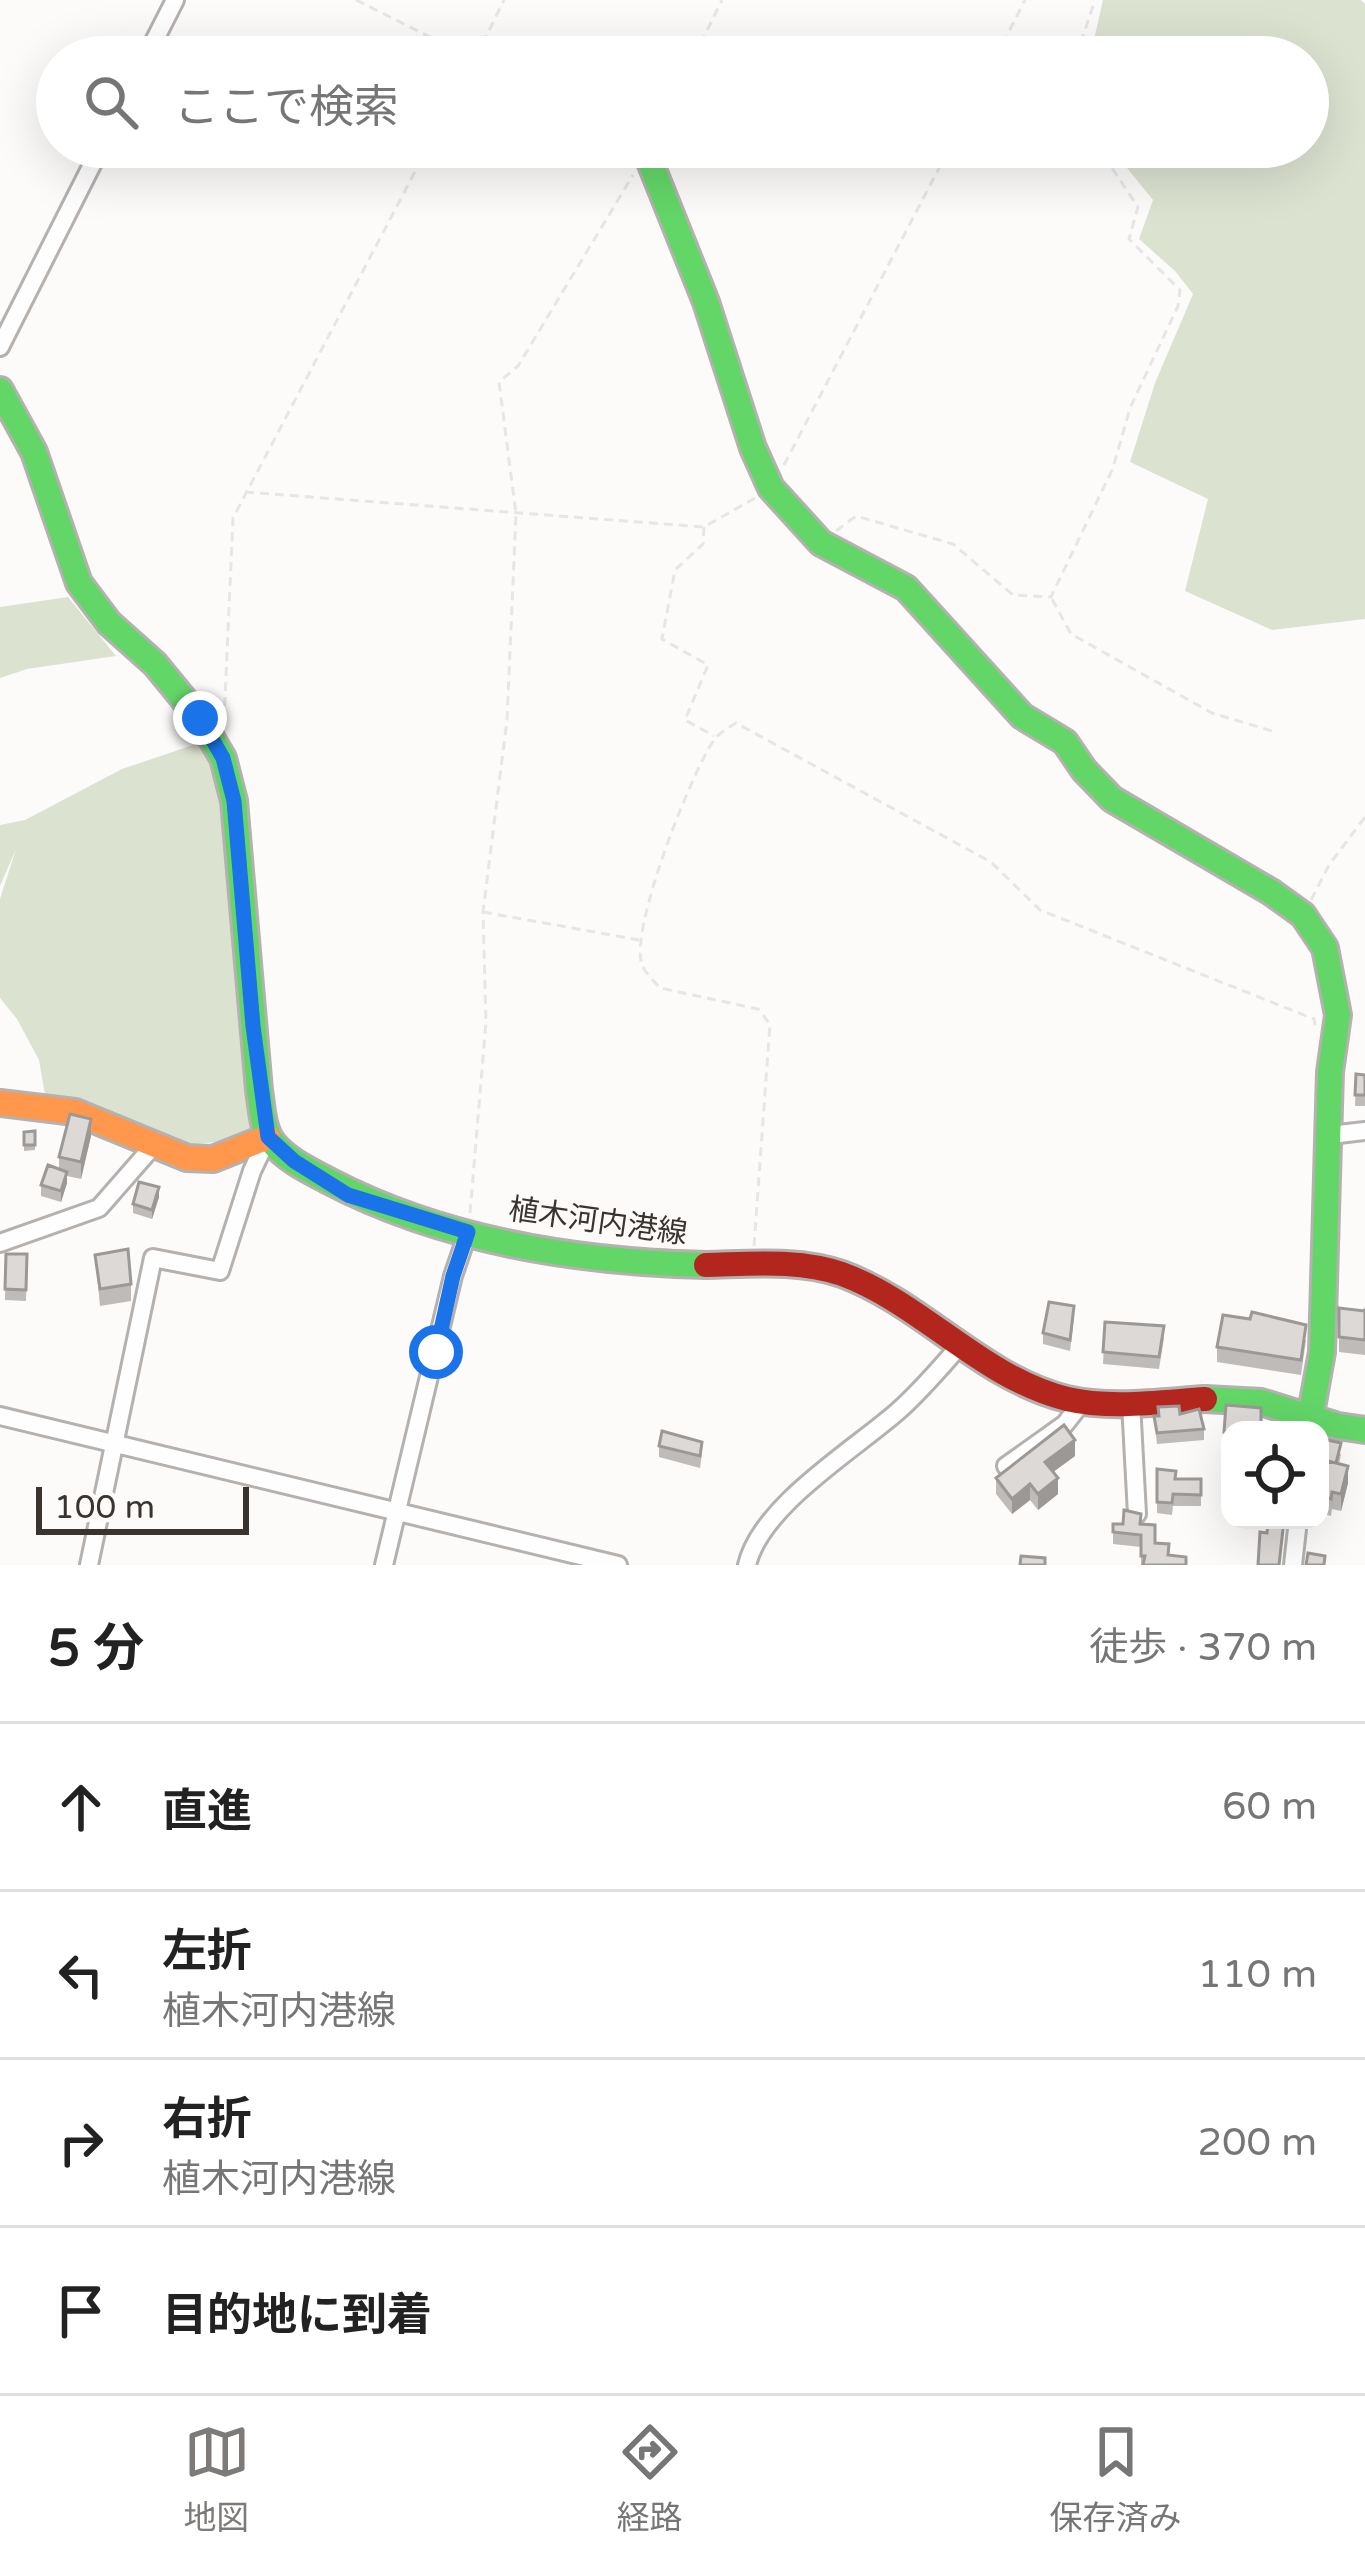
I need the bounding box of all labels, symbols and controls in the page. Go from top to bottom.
search box [36,36,1329,168]
icon: search [78,69,144,135]
text: ここで検索 [174,81,399,135]
route end [173,691,227,745]
street label: 植木河内港線 [506,1191,690,1252]
route start [409,1325,463,1379]
map controls [1221,1421,1329,1529]
button: locate [1221,1421,1329,1529]
scale bar [36,1481,249,1534]
text: 100 m [54,1488,155,1527]
text: 5 分 [48,1618,144,1680]
text: 徒歩 · 370 m [1089,1624,1317,1671]
icon: ahead [48,1774,114,1840]
text: 60 m [1222,1783,1317,1830]
text: 直進 [162,1785,252,1839]
text: 左折 [162,1925,252,1979]
icon: left [48,1942,114,2008]
text: 110 m [1198,1951,1317,1998]
text: 植木河内港線 [162,1988,396,2035]
text: 右折 [162,2093,252,2147]
icon: right [48,2110,114,2176]
text: 200 m [1198,2119,1317,2166]
text: 植木河内港線 [162,2156,396,2203]
icon: arrive [48,2278,114,2344]
text: 目的地に到着 [162,2289,432,2343]
tab: 地図 [184,2419,250,2539]
tab: 経路 [617,2419,683,2539]
tab: 保存済み [1050,2419,1182,2539]

